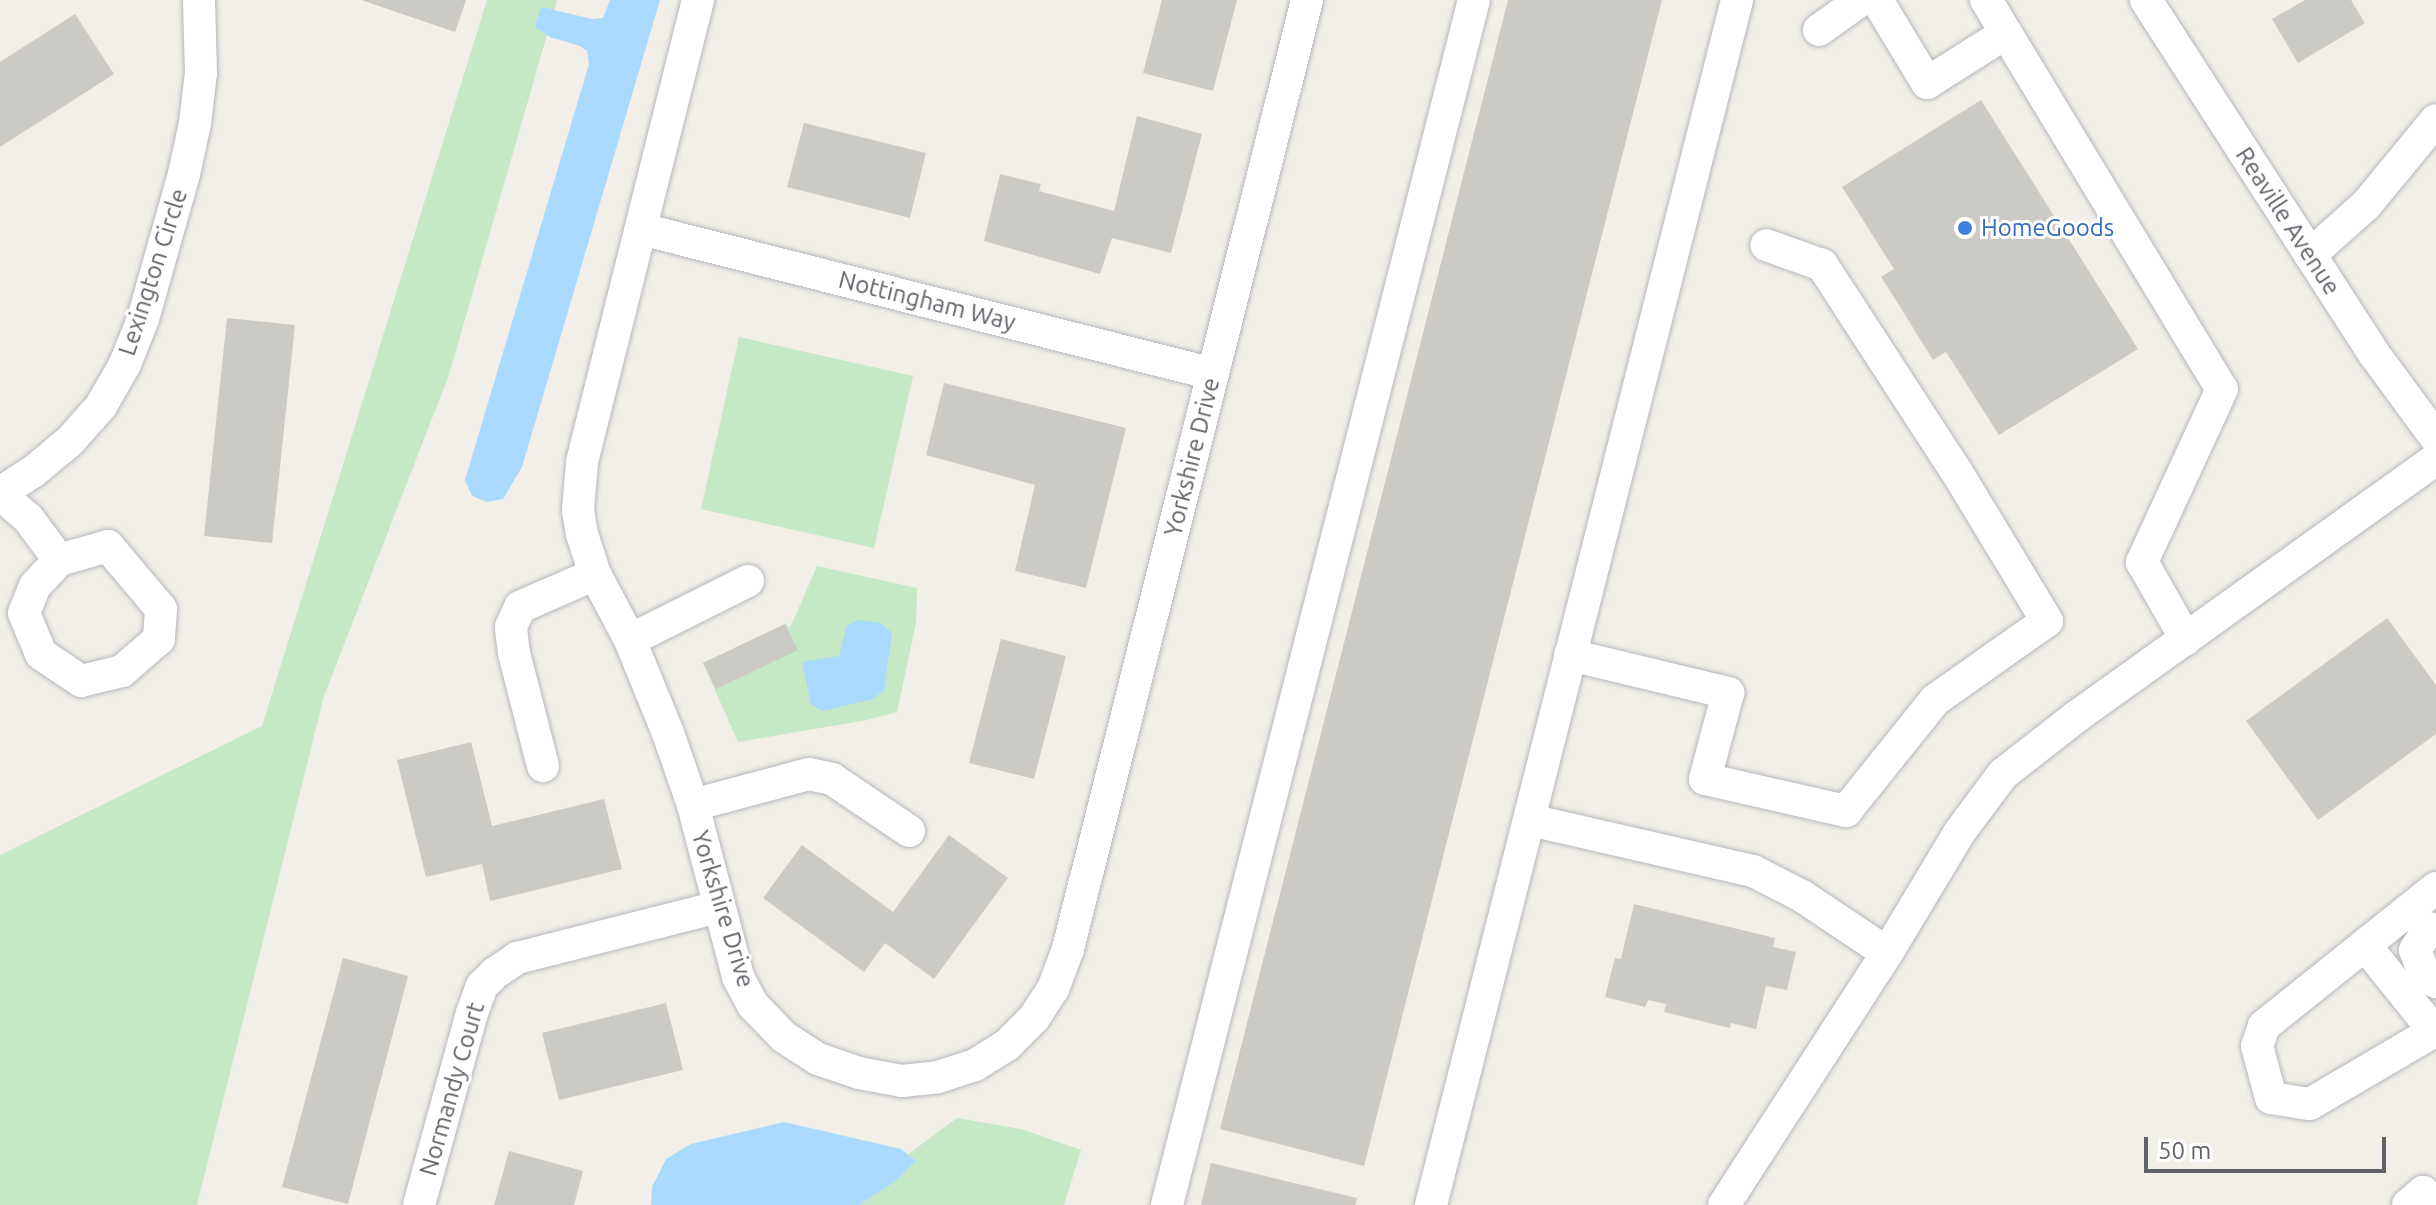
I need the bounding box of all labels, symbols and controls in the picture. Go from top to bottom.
street label: Reaville Avenue [2230,142,2346,300]
street label: Lexington Circle [112,185,194,359]
place label: HomeGoods [1981,214,2114,242]
marker: HomeGoods [1956,219,1974,237]
street label: Nottingham Way [836,265,1018,337]
street label: Yorkshire Drive [1158,375,1226,539]
street label: Yorkshire Drive [685,827,761,991]
street label: Normandy Court [413,999,491,1179]
scale bar [2148,1121,2390,1171]
text: 50 m [2158,1137,2211,1164]

